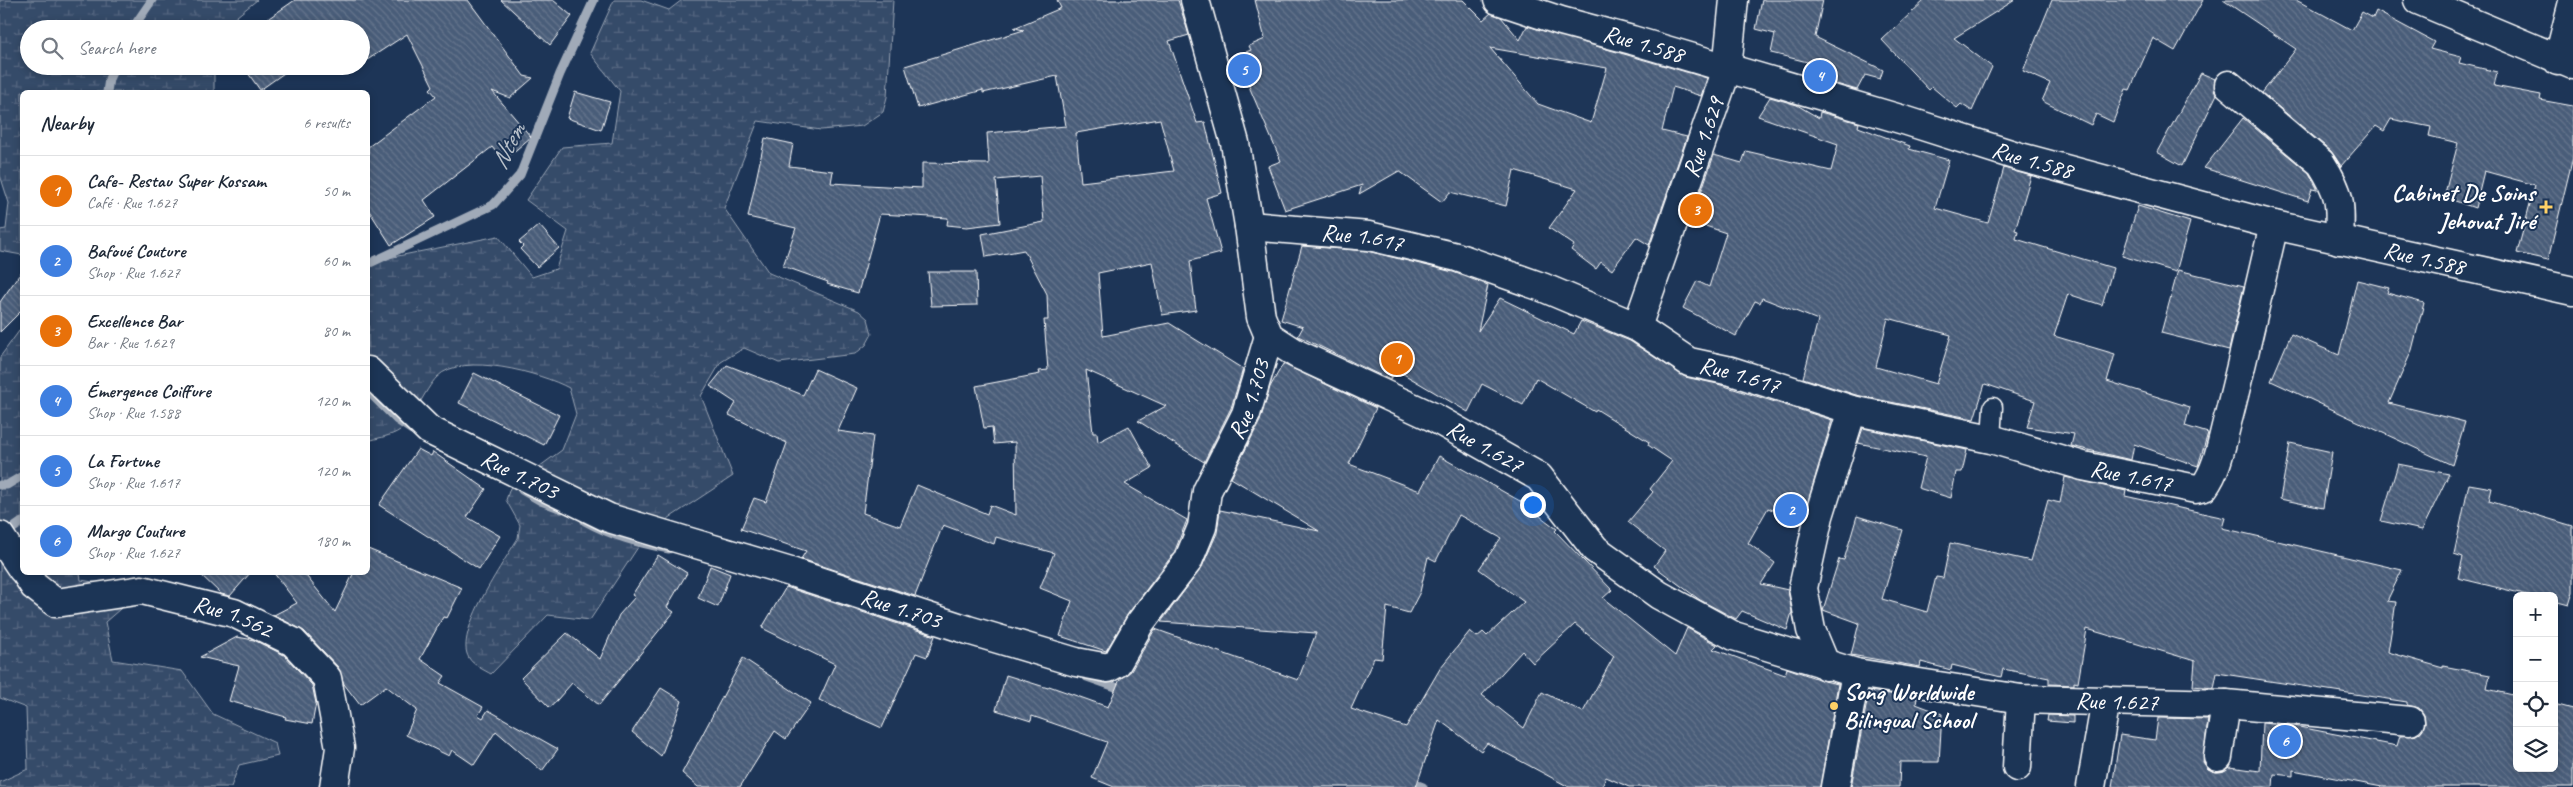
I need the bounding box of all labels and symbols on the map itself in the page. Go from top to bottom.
street label: Rue 1.588 [1600,18,1690,70]
pin: 5 [1228,51,1260,89]
pin: 4 [1804,57,1836,95]
street label: Rue 1.629 [1675,91,1732,181]
water label: Ntem [483,115,534,174]
street label: Rue 1.588 [1988,134,2078,186]
place label: Cabinet De Soins Jehovat Jiré [2392,178,2539,236]
pin: 3 [1680,191,1712,229]
marker: Cabinet De Soins Jehovat Jiré [2539,200,2553,214]
street label: Rue 1.617 [1320,217,1408,259]
street label: Rue 1.588 [2381,235,2470,282]
pin: 1 [1381,340,1413,378]
street label: Rue 1.617 [1696,350,1785,401]
street label: Rue 1.703 [1221,353,1277,444]
street label: Rue 1.627 [1442,413,1529,480]
street label: Rue 1.703 [476,443,566,507]
street label: Rue 1.617 [2088,453,2176,499]
pin: 2 [1775,491,1807,529]
your location [1520,492,1546,518]
street label: Rue 1.703 [857,581,947,636]
street label: Rue 1.562 [190,588,279,646]
place label: Song Worldwide Bilingual School [1844,677,1978,735]
street label: Rue 1.627 [2075,685,2160,717]
marker: Song Worldwide Bilingual School [1828,700,1840,712]
pin: 6 [2269,722,2301,760]

